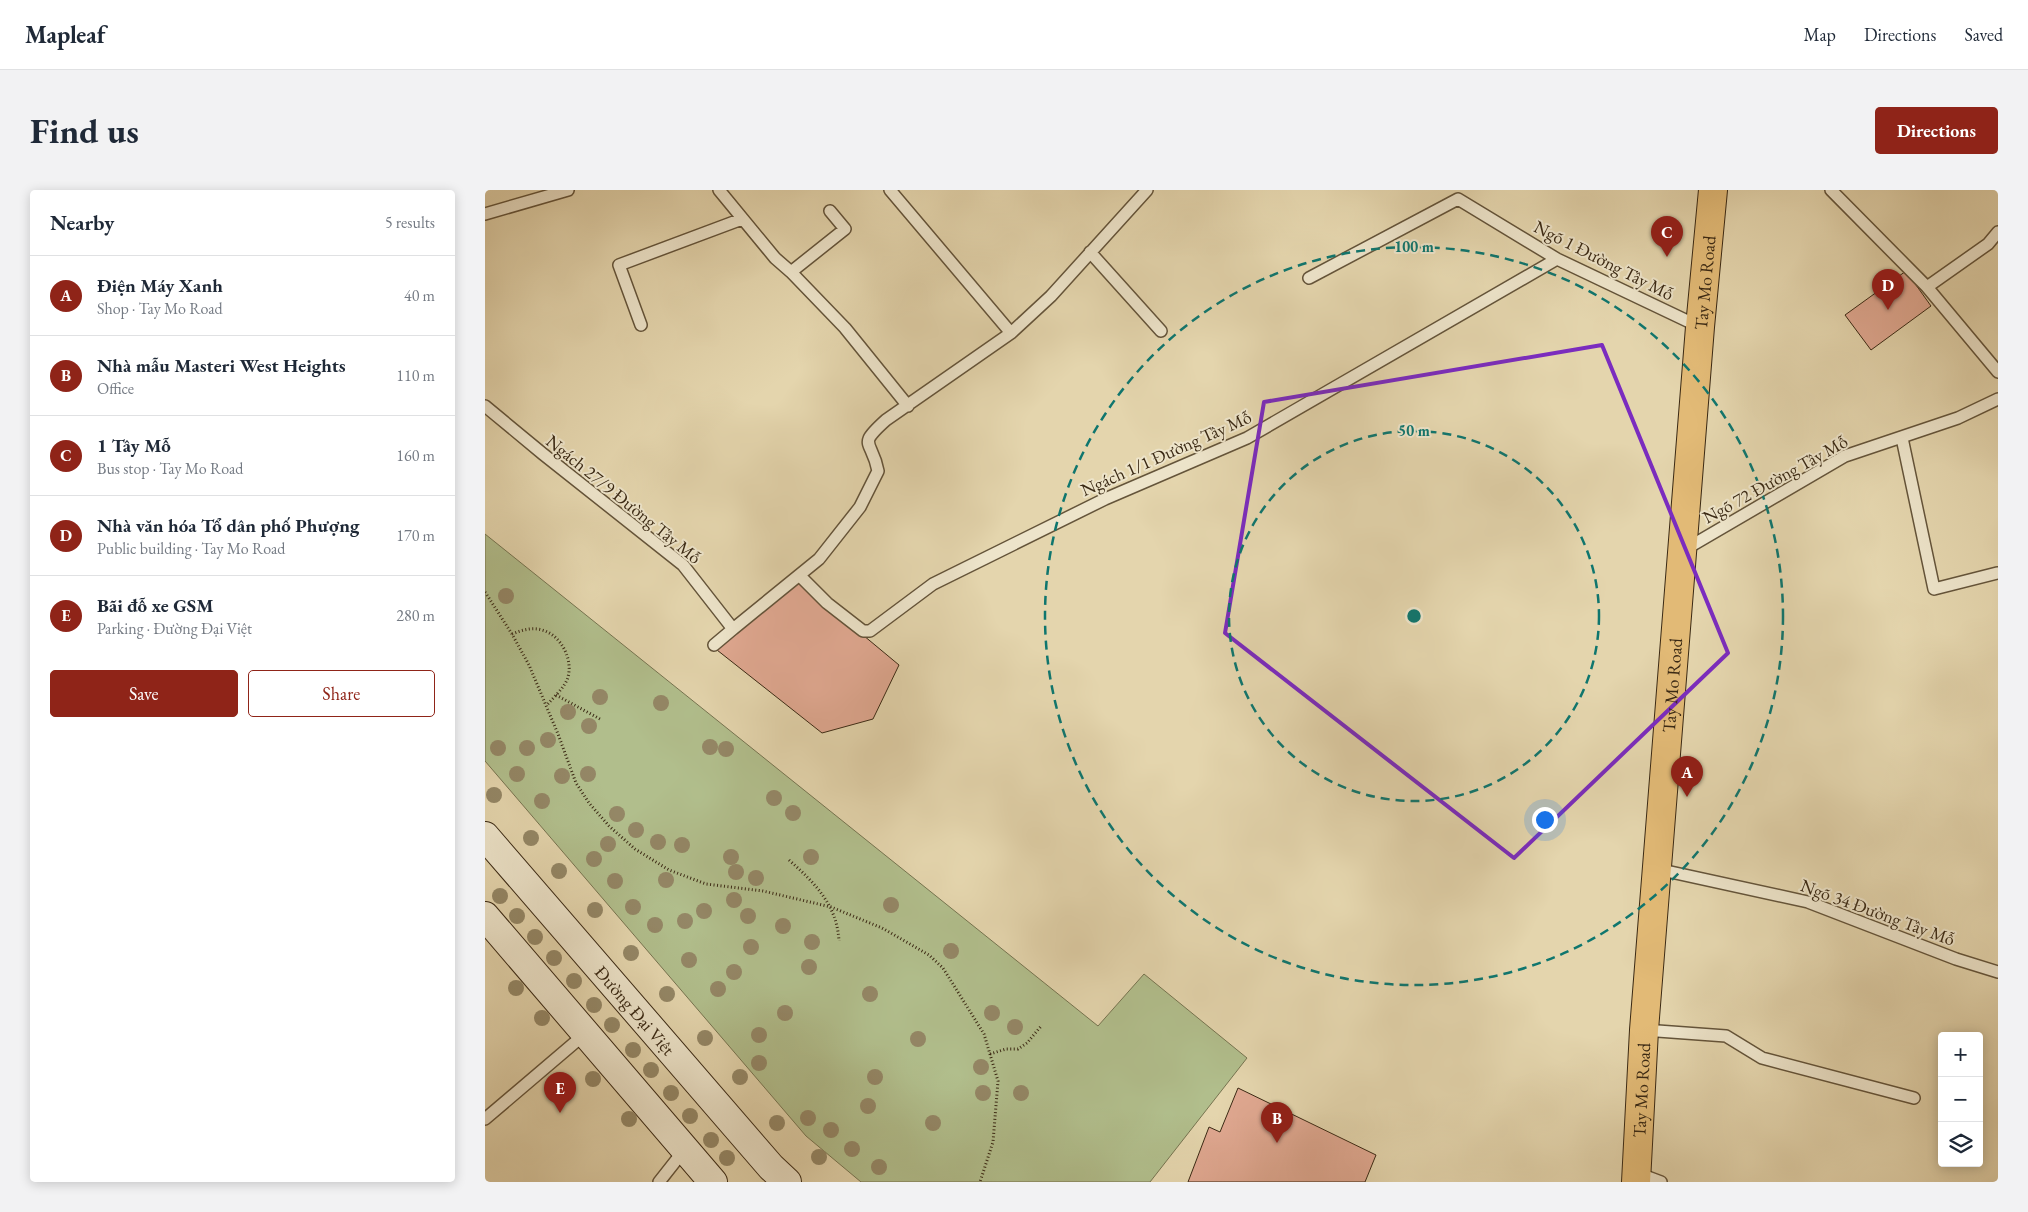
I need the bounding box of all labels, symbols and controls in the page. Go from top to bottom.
text: Mapleaf [25,19,106,50]
text: Map [1804,23,1836,46]
text: Directions [1864,23,1936,46]
text: Saved [1964,23,2003,46]
button: Directions [1875,107,1998,154]
text: Find us [30,108,139,153]
text: Nearby [50,209,114,236]
text: 5 results [385,212,435,233]
street label: Ngõ 1 Đường Tây Mỗ [1530,215,1678,305]
pin: C [1651,216,1683,257]
street label: Tay Mo Road [1688,233,1720,331]
text: 100 m [1394,237,1434,256]
pin: D [1872,269,1904,310]
text: Điện Máy Xanh [97,273,223,298]
text: A [60,285,72,306]
text: 40 m [404,285,435,306]
text: Shop · Tay Mo Road [97,298,223,319]
text: Nhà mẫu Masteri West Heights [97,353,346,378]
text: B [61,365,71,386]
text: 110 m [396,365,435,386]
text: Office [97,378,134,399]
street label: Ngách 1/1 Đường Tây Mỗ [1077,405,1255,501]
text: 50 m [1398,421,1430,440]
street label: Ngách 27/9 Đường Tây Mỗ [542,429,706,569]
street label: Ngõ 72 Đường Tây Mỗ [1698,429,1852,528]
text: 1 Tây Mỗ [97,433,171,458]
text: C [60,445,72,466]
text: 160 m [396,445,435,466]
text: Bus stop · Tay Mo Road [97,458,243,479]
text: Nhà văn hóa Tổ dân phố Phượng [97,513,359,538]
text: D [60,525,72,546]
text: 170 m [396,525,435,546]
text: Public building · Tay Mo Road [97,538,285,559]
text: Bãi đỗ xe GSM [97,593,214,618]
text: E [61,605,71,626]
text: 280 m [396,605,435,626]
centre of rings [1405,607,1423,625]
text: Parking · Đường Đại Việt [97,618,252,639]
street label: Tay Mo Road [1656,636,1687,733]
button: Save [50,670,238,717]
button: Share [248,670,435,717]
pin: A [1671,756,1703,797]
your location [1532,807,1558,833]
street label: Ngõ 34 Đường Tây Mỗ [1798,873,1958,951]
street label: Đường Đại Việt [590,960,681,1060]
map controls [1938,1032,1983,1167]
button: + [1938,1032,1983,1077]
street label: Tay Mo Road [1627,1041,1655,1138]
pin: E [544,1072,576,1113]
button: − [1938,1077,1983,1122]
pin: B [1261,1102,1293,1143]
button: layers [1938,1122,1983,1167]

